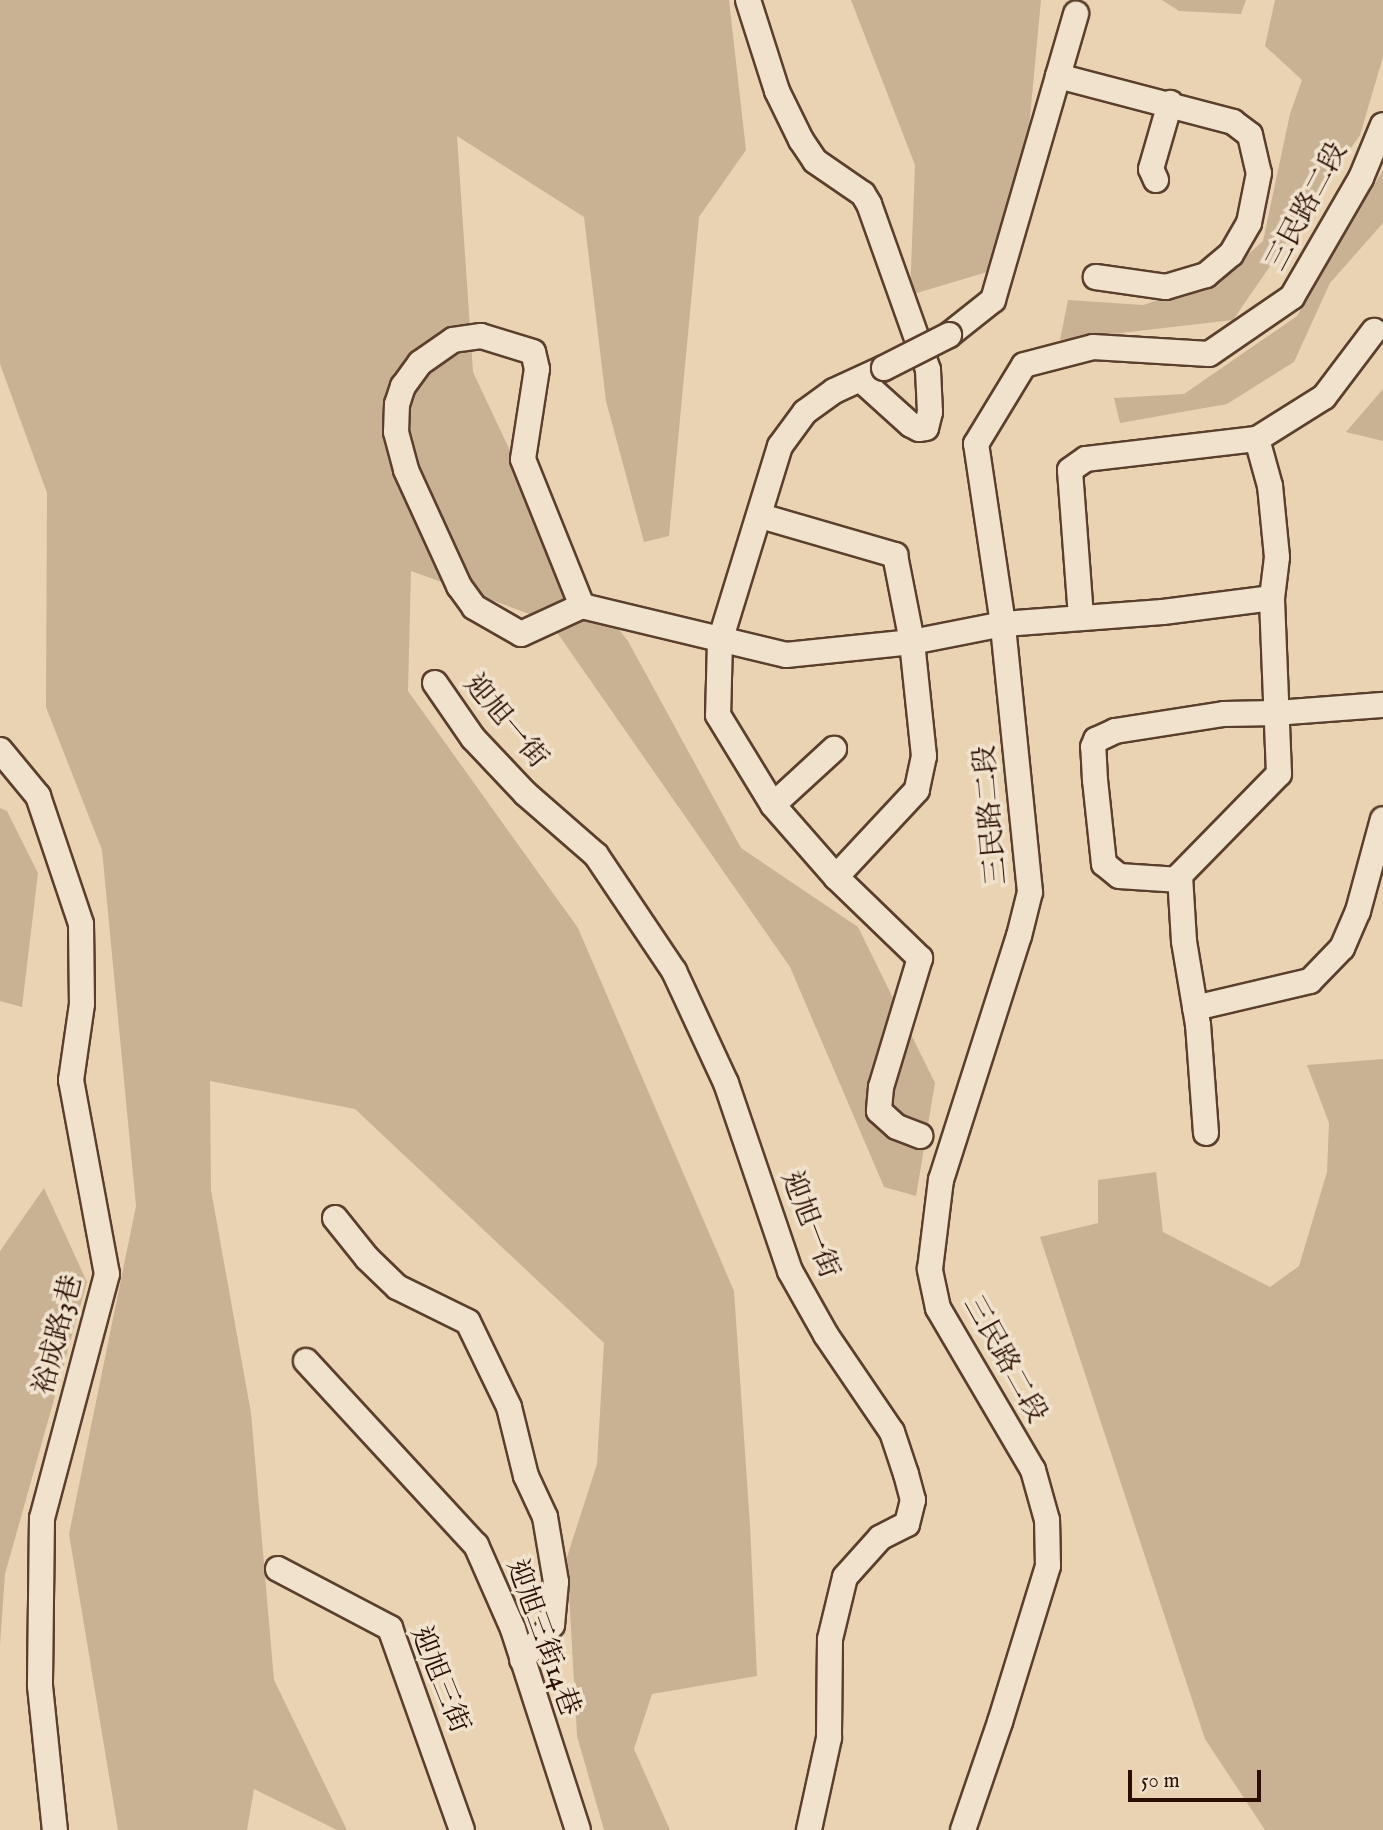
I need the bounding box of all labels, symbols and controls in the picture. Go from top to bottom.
street label: 三民路二段 [1260,137,1356,277]
street label: 迎旭一街 [456,668,554,776]
street label: 三民路二段 [969,744,1015,886]
street label: 迎旭一街 [773,1167,845,1283]
street label: 裕成路3巷 [28,1272,90,1398]
street label: 三民路二段 [955,1291,1053,1429]
street label: 迎旭三街14巷 [498,1555,586,1721]
street label: 迎旭三街 [402,1622,476,1738]
scale bar [1131,1756,1264,1800]
text: 50 m [1141,1768,1180,1795]

